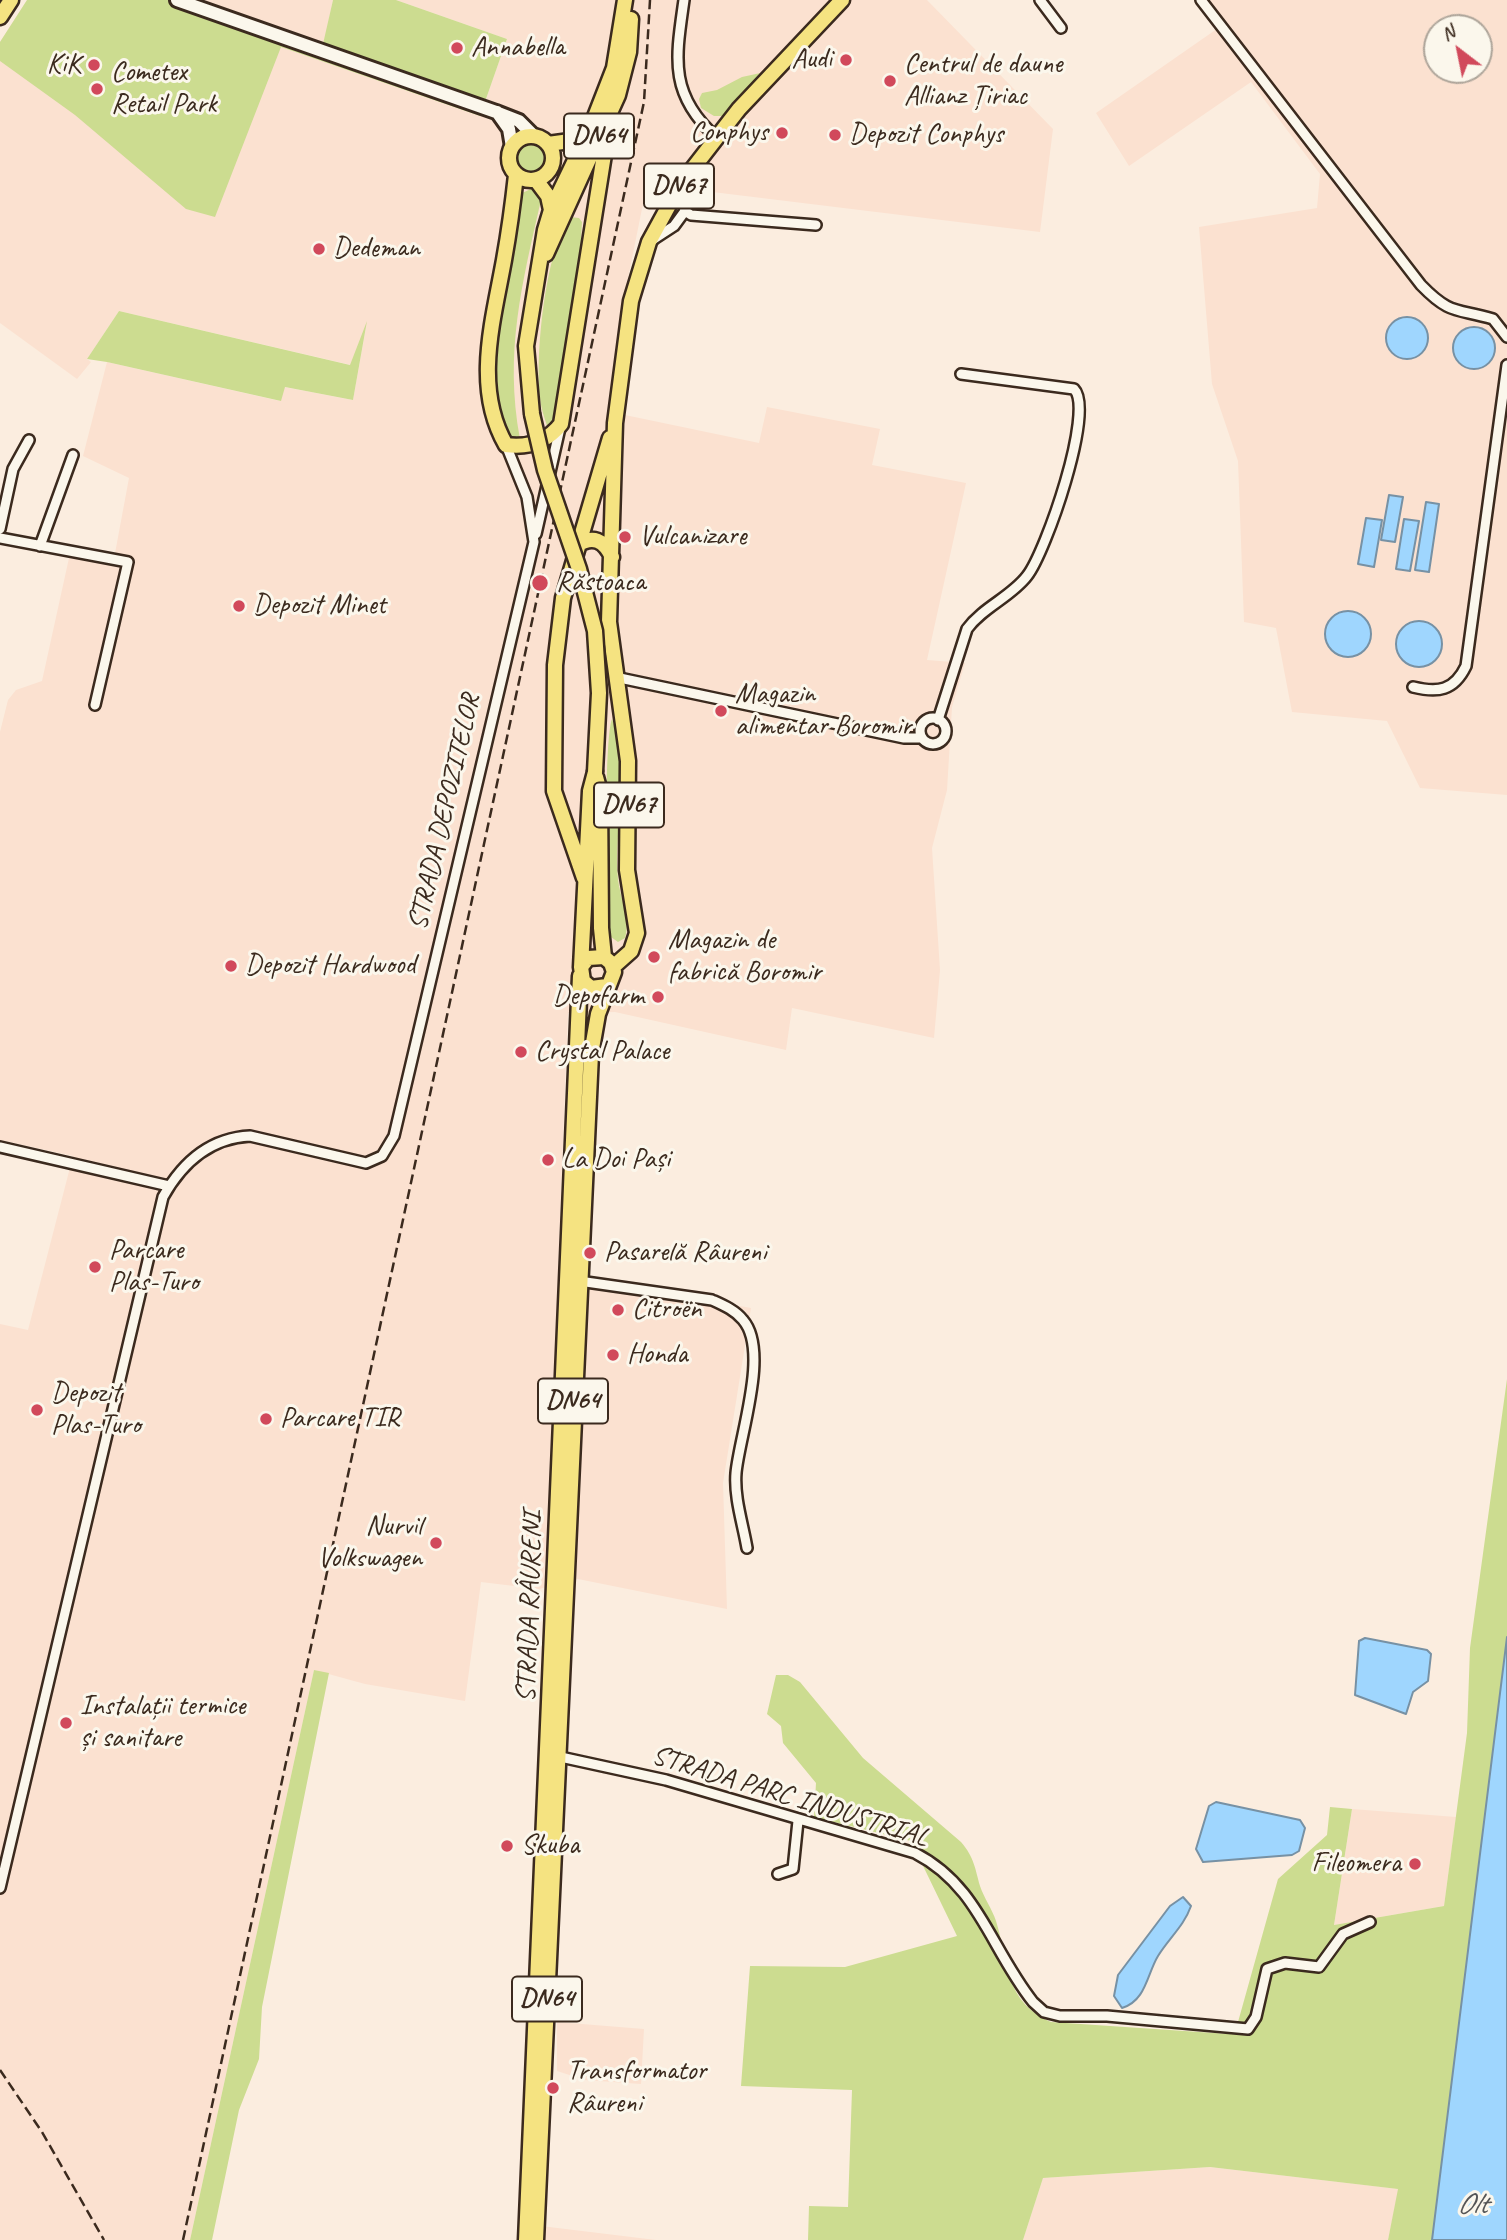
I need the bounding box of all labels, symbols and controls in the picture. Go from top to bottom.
north arrow [1423,14,1493,84]
text: N [1437,20,1459,46]
place label: Annabella [471,31,564,65]
marker: Annabella [449,40,465,56]
place label: Audi [792,43,832,77]
place label: KiK [47,48,80,82]
place label: Centrul de daune Allianz Țiriac [904,48,1062,114]
marker: Audi [838,52,854,68]
place label: Cometex Retail Park [111,56,217,122]
marker: KiK [86,57,102,73]
marker: Centrul de daune Allianz Țiriac [882,73,898,89]
marker: Cometex Retail Park [89,81,105,97]
road number: DN64 [564,113,634,158]
place label: Conphys [690,116,768,150]
place label: Depozit Conphys [849,118,1003,152]
marker: Conphys [774,125,790,141]
marker: Depozit Conphys [827,127,843,143]
road number: DN67 [644,164,714,209]
place label: Dedeman [333,232,420,266]
marker: Dedeman [311,241,327,257]
place label: Vulcanizare [639,520,746,554]
marker: Vulcanizare [617,529,633,545]
place label: Răstoaca [556,566,645,600]
marker: Răstoaca [530,573,550,593]
place label: Depozit Minet [253,589,386,623]
marker: Depozit Minet [231,598,247,614]
place label: Magazin alimentar Boromir [735,678,911,744]
street label: STRADA DEPOZITELOR [401,691,489,933]
marker: Magazin alimentar Boromir [713,703,729,719]
road number: DN67 [594,782,664,828]
place label: Magazin de fabrică Boromir [668,924,821,990]
place label: Depozit Hardwood [245,949,415,983]
marker: Magazin de fabrică Boromir [646,949,662,965]
marker: Depozit Hardwood [223,958,239,974]
place label: Depofarm [553,980,644,1014]
marker: Depofarm [650,989,666,1005]
place label: Crystal Palace [535,1035,669,1069]
marker: Crystal Palace [513,1044,529,1060]
place label: La Doi Pași [562,1143,670,1177]
marker: La Doi Pași [540,1152,556,1168]
place label: Parcare Plas-Turo [109,1234,199,1300]
place label: Pasarelă Râureni [604,1236,766,1270]
marker: Pasarelă Râureni [582,1245,598,1261]
marker: Parcare Plas-Turo [87,1259,103,1275]
place label: Citroën [632,1293,701,1327]
marker: Citroën [610,1302,626,1318]
place label: Honda [627,1338,687,1372]
marker: Honda [605,1347,621,1363]
place label: Depozit Plas-Turo [51,1377,141,1443]
road number: DN64 [538,1378,608,1424]
marker: Depozit Plas-Turo [29,1402,45,1418]
place label: Parcare TIR [280,1402,399,1436]
marker: Parcare TIR [258,1411,274,1427]
place label: Nurvil Volkswagen [317,1510,422,1576]
street label: STRADA RÂURENI [510,1511,550,1703]
marker: Nurvil Volkswagen [428,1535,444,1551]
place label: Instalații termice și sanitare [80,1690,245,1756]
marker: Instalații termice și sanitare [58,1715,74,1731]
street label: STRADA PARC INDUSTRIAL [648,1739,932,1855]
place label: Skuba [521,1829,579,1863]
marker: Skuba [499,1838,515,1854]
place label: Fileomera [1312,1847,1401,1881]
marker: Fileomera [1407,1856,1423,1872]
road number: DN64 [512,1976,582,2022]
place label: Transformator Râureni [567,2055,706,2121]
marker: Transformator Râureni [545,2080,561,2096]
water label: Olt [1457,2187,1487,2223]

